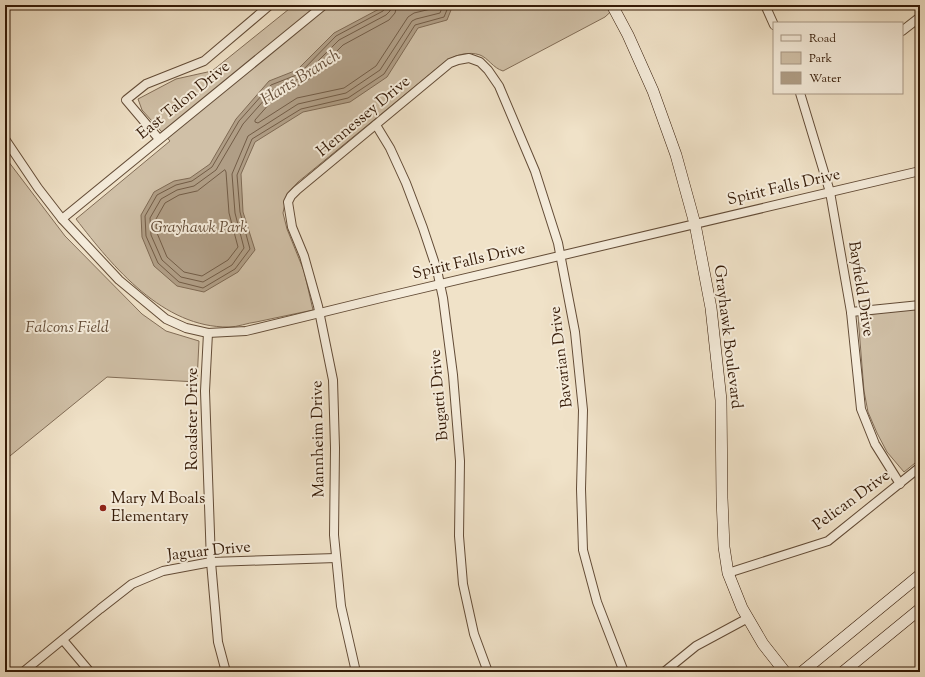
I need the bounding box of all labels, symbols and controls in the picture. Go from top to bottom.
legend [773,22,903,94]
text: Road [809,30,836,48]
water label: Harts Branch [257,44,346,112]
text: Park [809,50,832,68]
street label: East Talon Drive [133,56,235,146]
text: Water [809,70,842,88]
street label: Hennessey Drive [312,71,416,163]
street label: Spirit Falls Drive [725,164,843,212]
park label: Grayhawk Park [150,217,248,240]
street label: Spirit Falls Drive [410,238,528,286]
street label: Bayfield Drive [841,240,879,338]
street label: Grayhawk Boulevard [707,264,747,410]
street label: Bavarian Drive [544,305,580,409]
park label: Falcons Field [25,317,109,340]
street label: Bugatti Drive [425,348,455,442]
street label: Roadster Drive [182,367,205,471]
street label: Mannheim Drive [306,380,332,498]
street label: Pelican Drive [809,465,895,537]
place label: Mary M Boals Elementary [111,488,205,529]
marker: Mary M Boals Elementary [98,503,108,513]
street label: Jaguar Drive [165,536,252,568]

